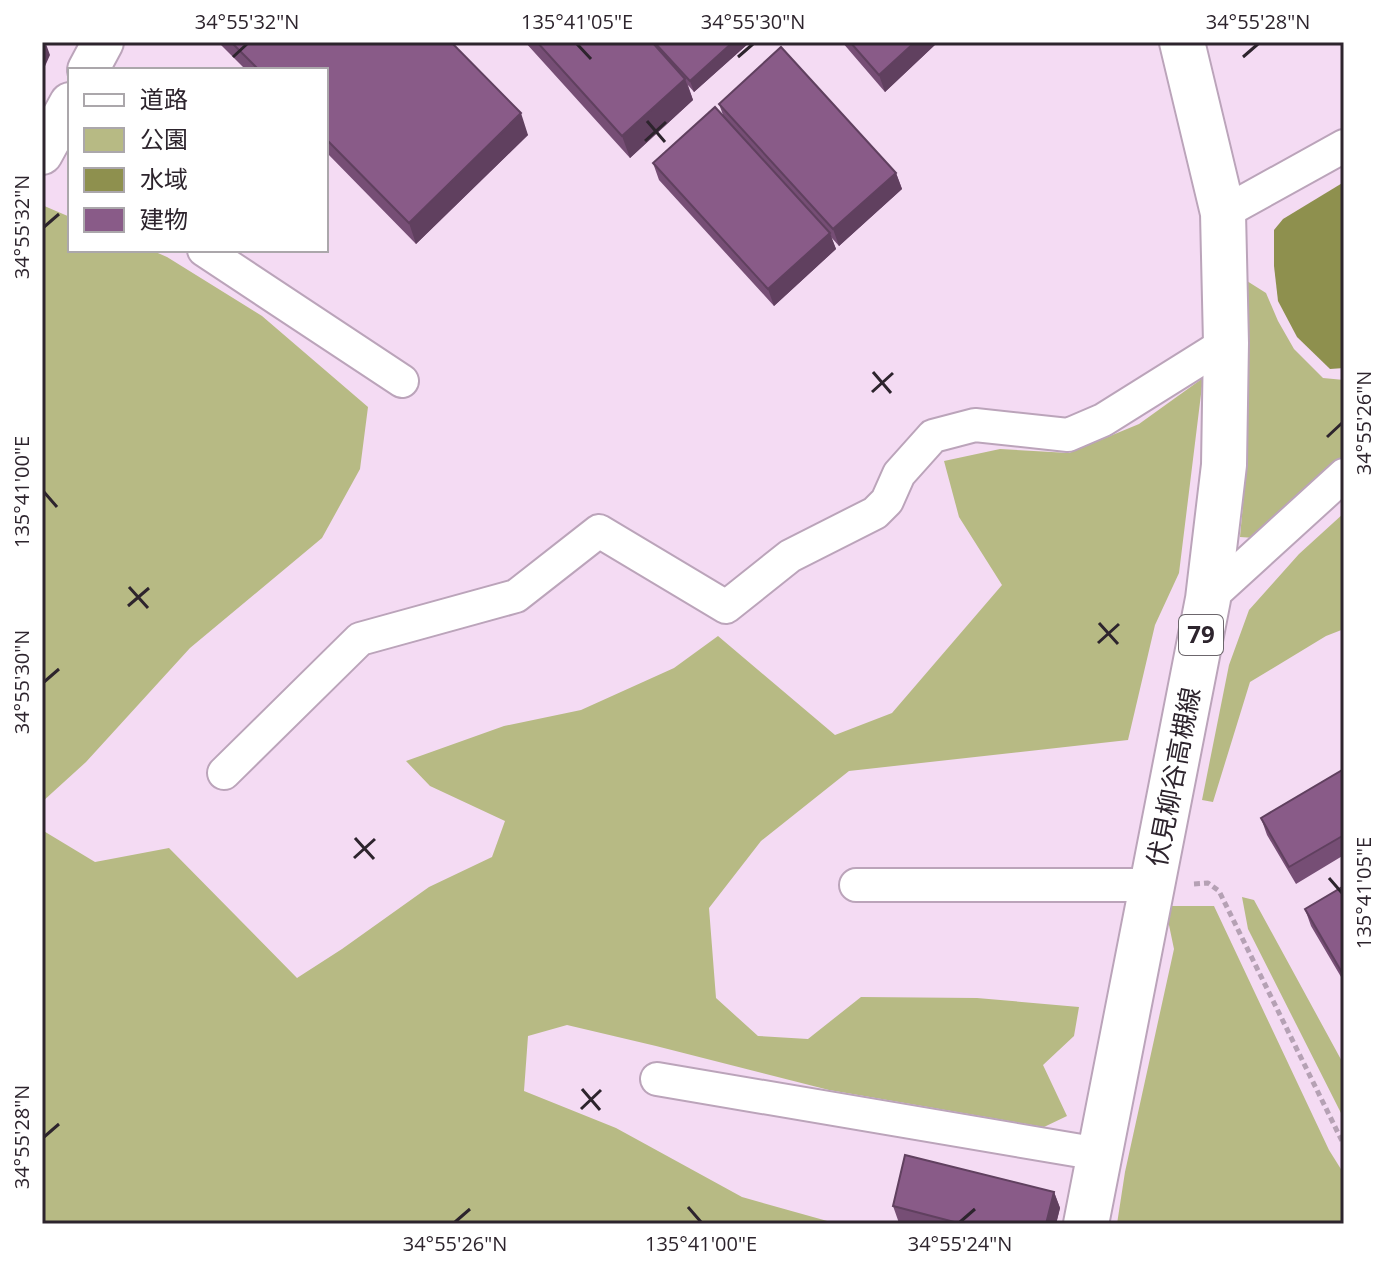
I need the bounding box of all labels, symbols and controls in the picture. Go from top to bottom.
text: 34°55'32"N [195,8,299,35]
text: 135°41'05"E [521,8,633,35]
text: 34°55'30"N [701,8,805,35]
text: 34°55'28"N [1206,8,1310,35]
legend [68,68,328,252]
text: 道路 [140,82,188,115]
text: 公園 [140,122,188,155]
text: 水域 [140,162,188,195]
text: 34°55'32"N [8,175,35,279]
text: 建物 [140,202,188,235]
text: 34°55'26"N [1350,371,1377,475]
text: 135°41'00"E [8,436,35,548]
road number: 79 [1179,615,1223,655]
text: 34°55'30"N [8,630,35,734]
street label: 伏見柳谷高槻線 [1138,684,1208,870]
text: 135°41'05"E [1350,837,1377,949]
text: 34°55'28"N [8,1085,35,1189]
text: 34°55'26"N [403,1230,507,1257]
text: 135°41'00"E [645,1230,757,1257]
text: 34°55'24"N [908,1230,1012,1257]

